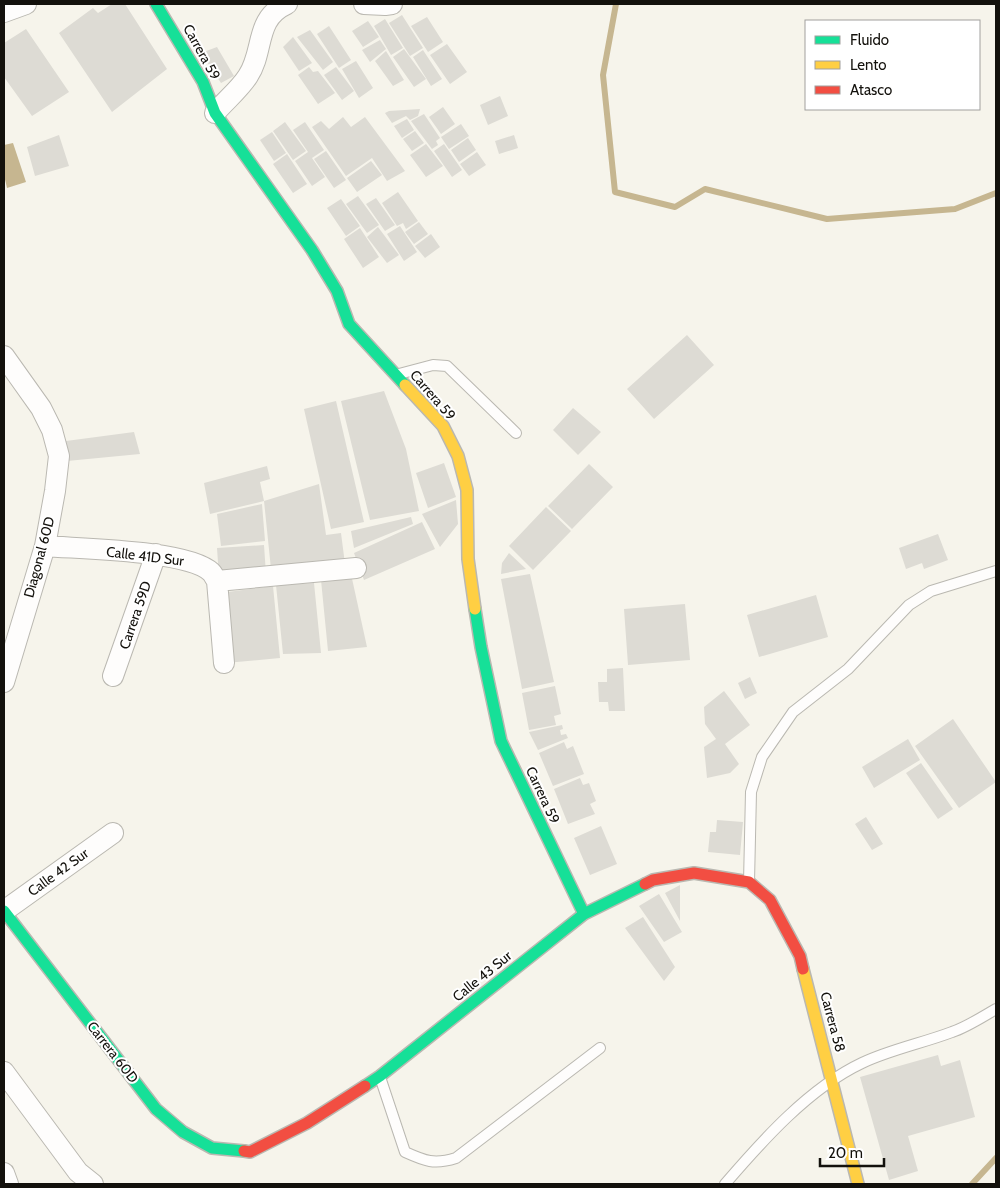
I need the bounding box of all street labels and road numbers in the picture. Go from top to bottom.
street label: Carrera 59 [179,21,225,83]
street label: Carrera 59 [406,366,460,424]
street label: Diagonal 60D [20,514,58,600]
street label: Calle 41D Sur [105,542,185,570]
street label: Carrera 59D [115,578,155,652]
street label: Carrera 59 [522,764,564,826]
street label: Calle 42 Sur [24,844,92,900]
street label: Calle 43 Sur [449,946,516,1005]
street label: Carrera 58 [816,990,850,1054]
street label: Carrera 60D [83,1018,143,1086]

